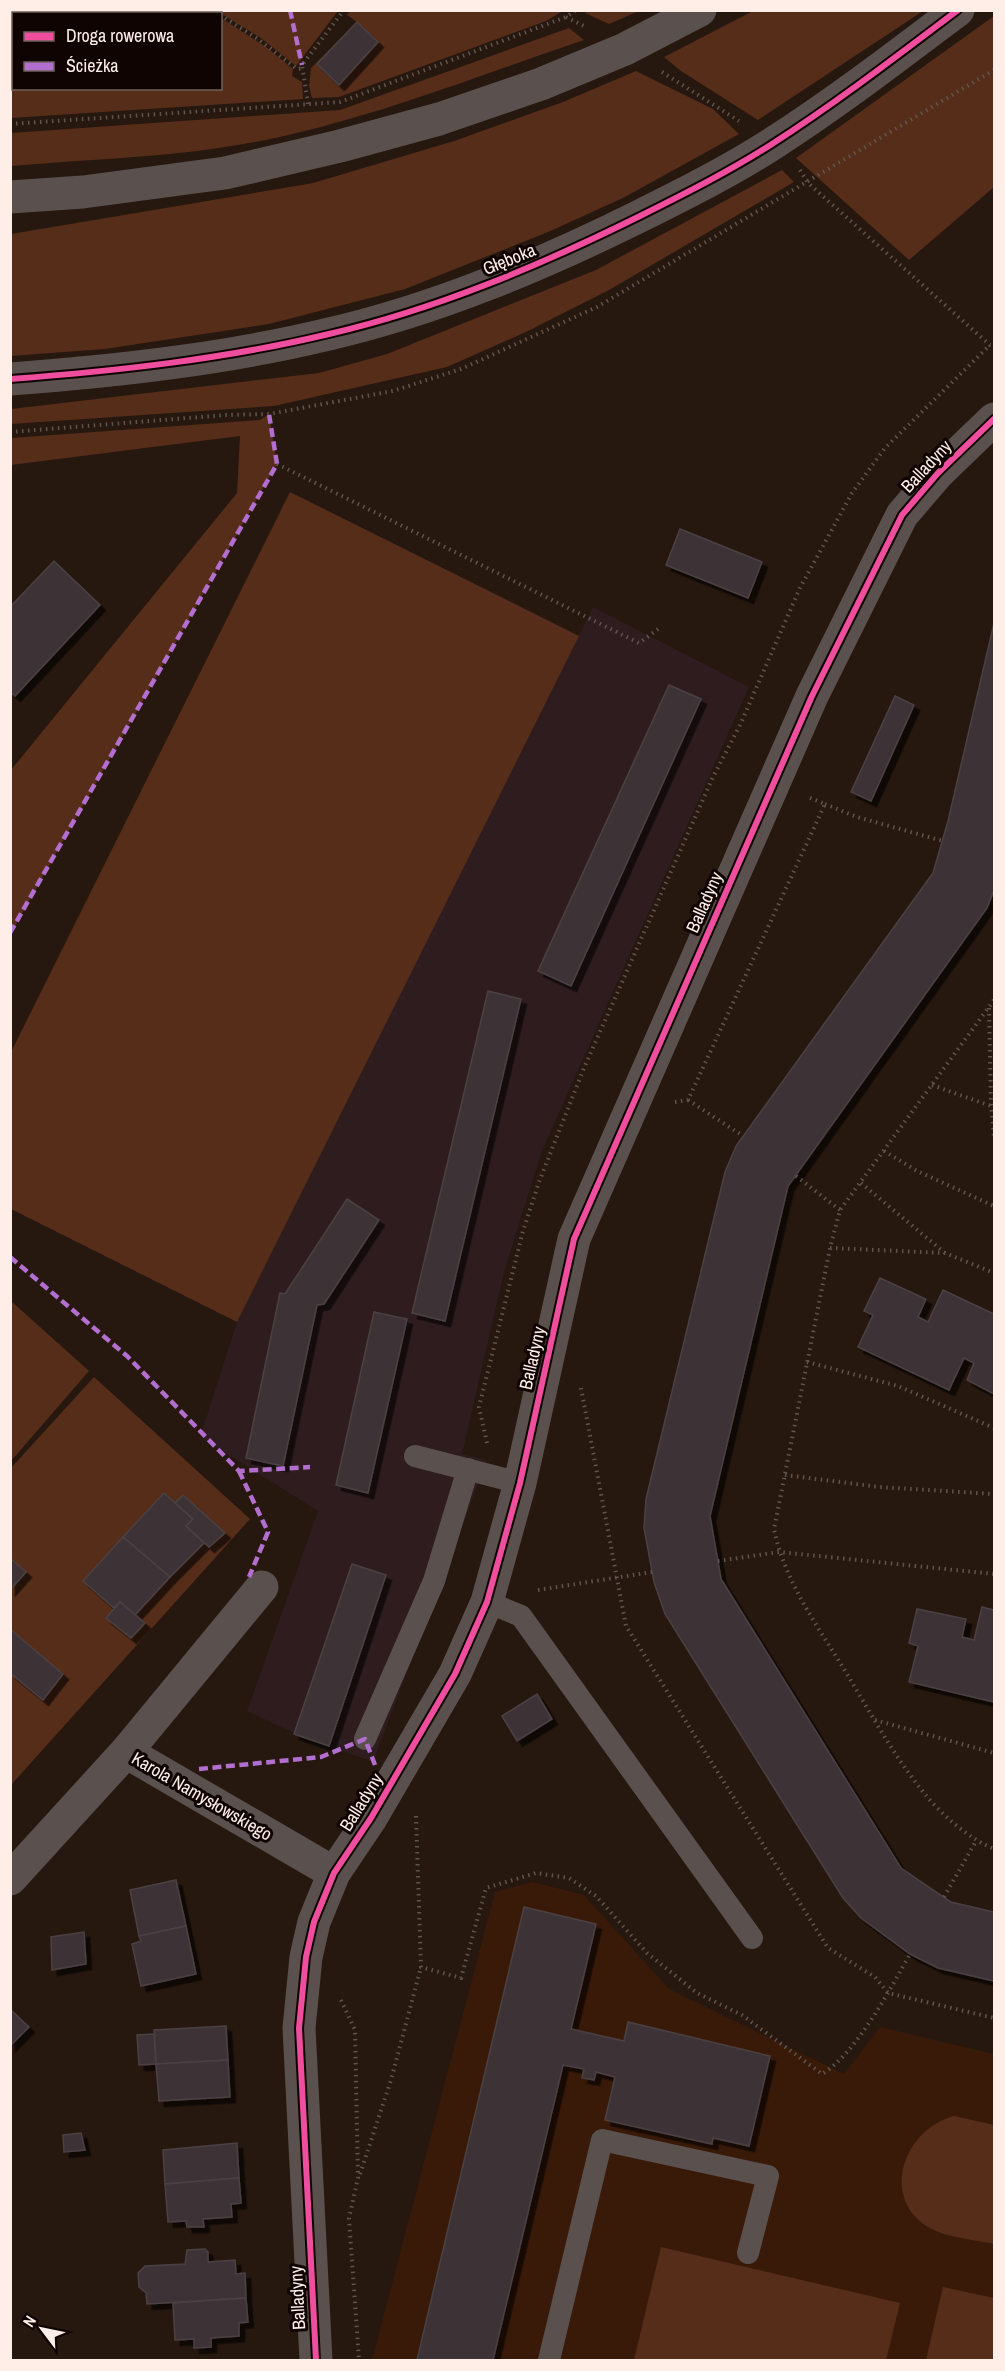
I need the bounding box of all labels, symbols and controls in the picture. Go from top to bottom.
legend [12,12,222,90]
text: Droga rowerowa [66,23,174,48]
text: Ścieżka [66,53,119,78]
street label: Głęboka [479,237,539,281]
street label: Balladyny [895,434,957,498]
street label: Balladyny [680,867,729,936]
street label: Balladyny [513,1323,552,1392]
street label: Karola Namysłowskiego [127,1746,277,1846]
street label: Balladyny [333,1768,389,1836]
street label: Balladyny [283,2265,311,2331]
north arrow [12,2299,72,2359]
text: N [17,2311,41,2331]

